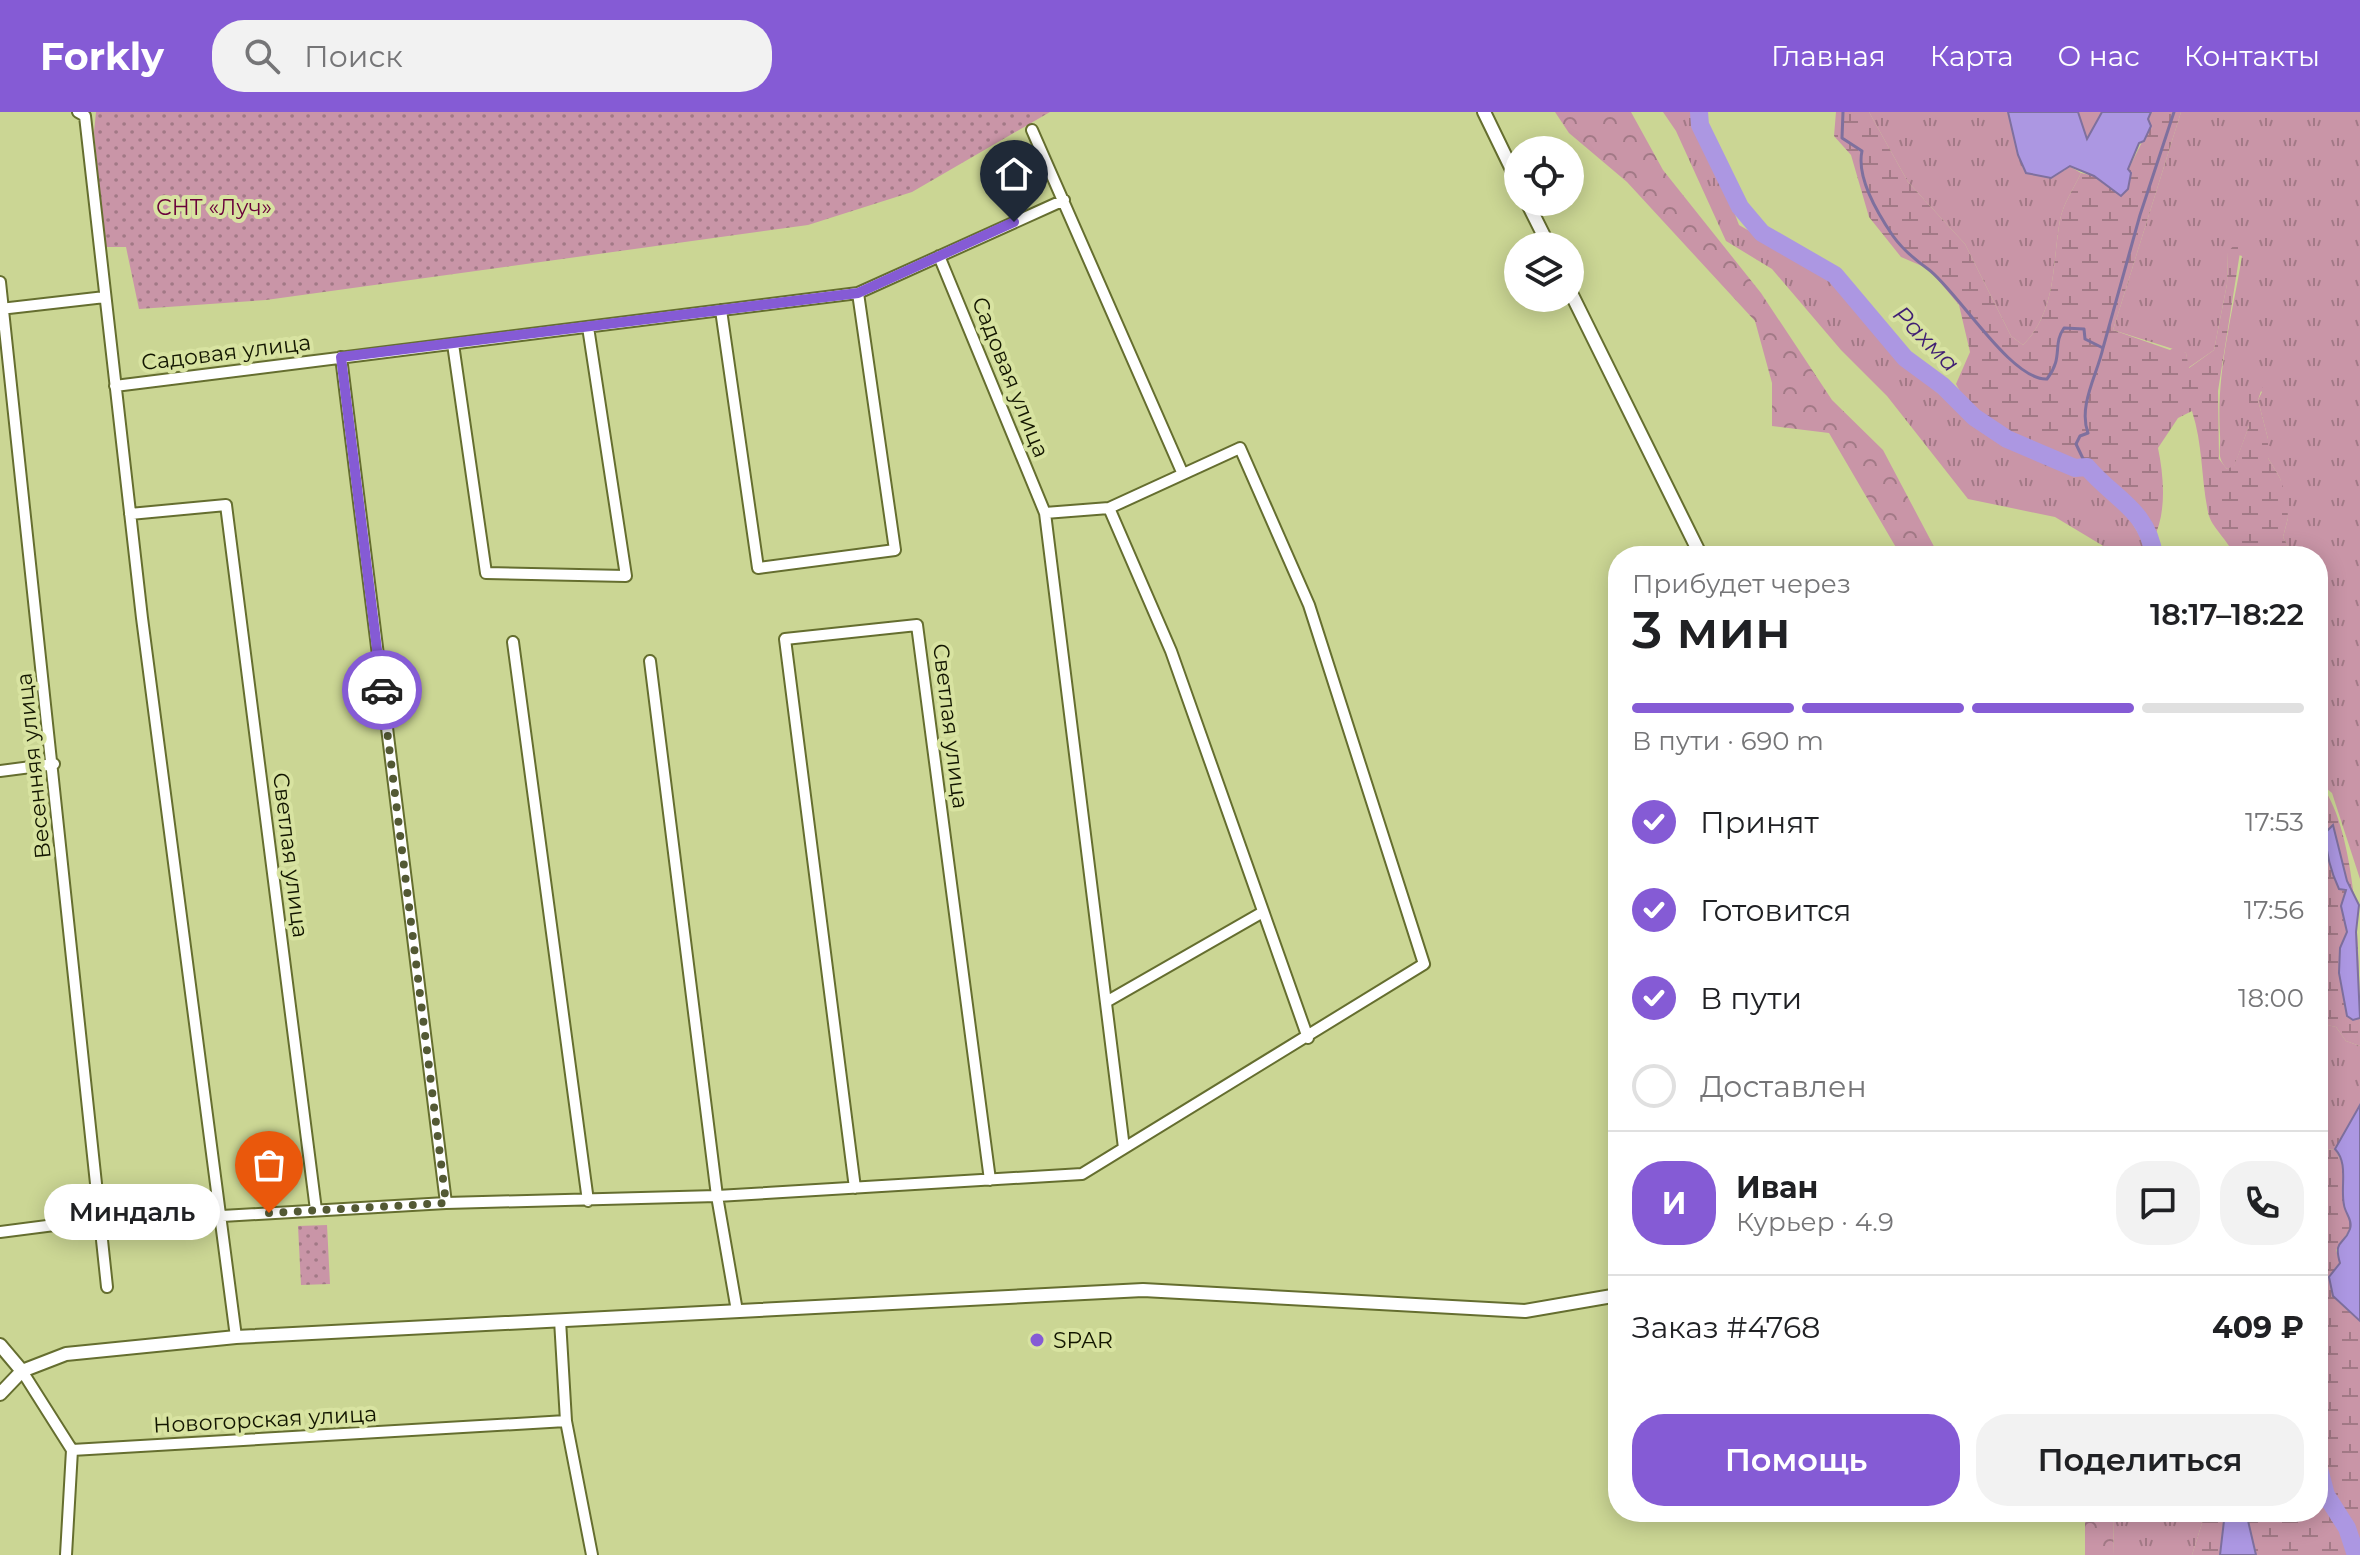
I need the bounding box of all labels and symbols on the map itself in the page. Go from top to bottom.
pin [980,140,1048,222]
park label: СНТ «Луч» [156,194,272,221]
street label: Садовая улица [966,293,1055,461]
water label: Рахма [1887,300,1965,378]
street label: Садовая улица [140,329,312,376]
street label: Светлая улица [927,642,974,810]
courier [342,650,422,730]
street label: Весенняя улица [10,672,57,860]
street label: Светлая улица [267,771,314,939]
pin [235,1131,303,1213]
callout: Миндаль [45,1185,221,1241]
place label: SPAR [1053,1327,1113,1354]
marker: SPAR [1028,1331,1046,1349]
street label: Новогорская улица [152,1400,378,1439]

